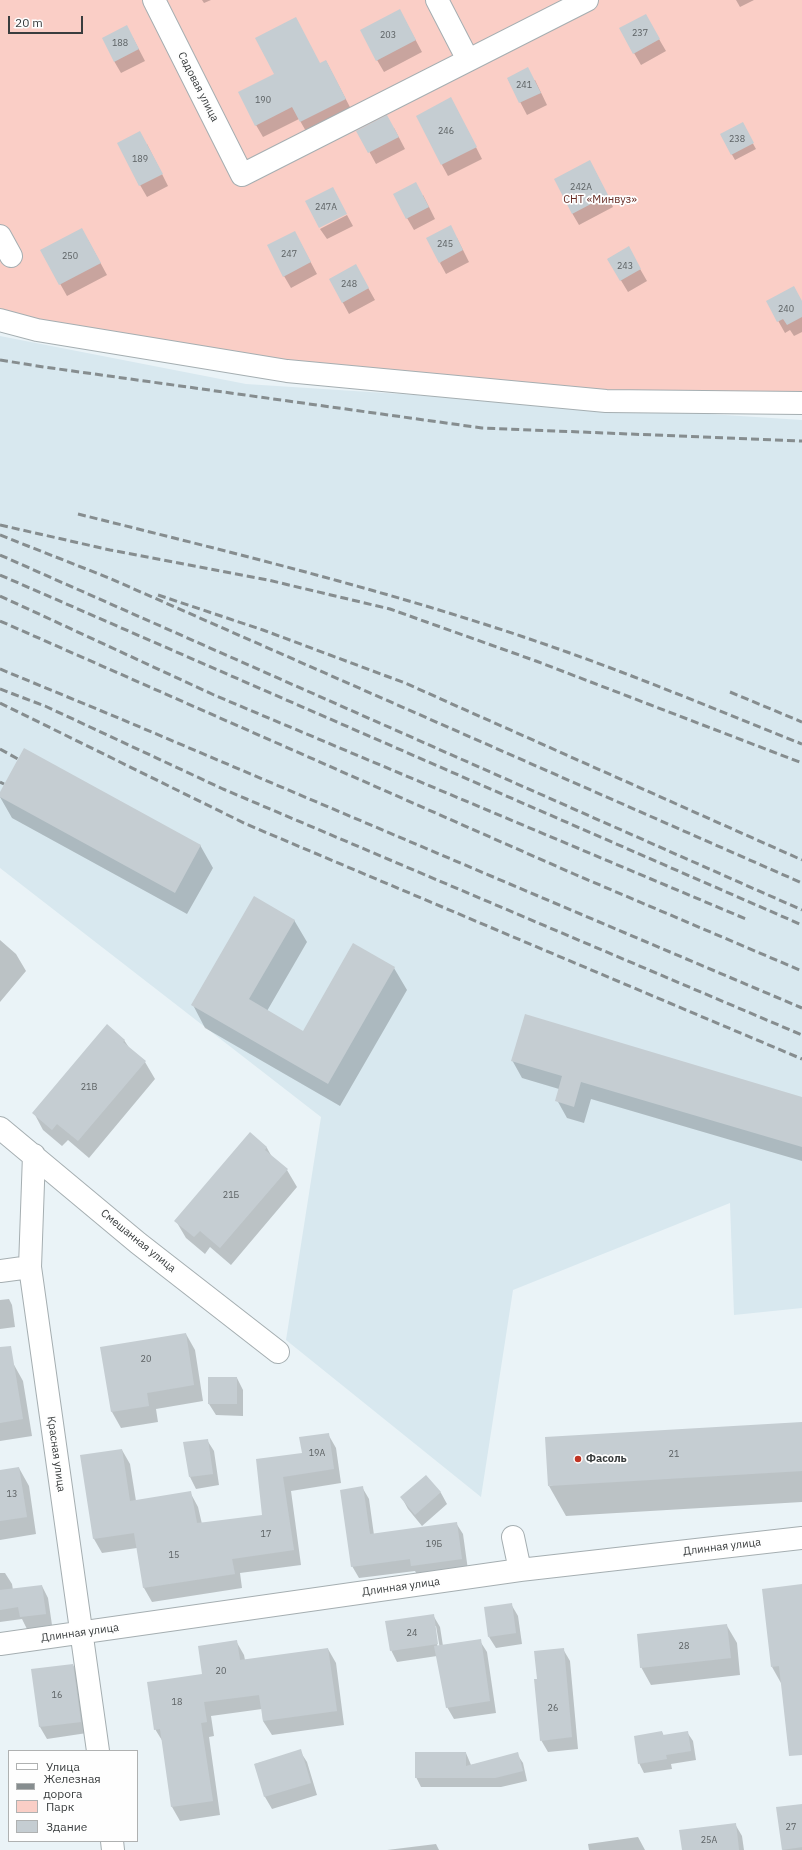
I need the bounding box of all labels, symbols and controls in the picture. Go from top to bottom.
scale bar [10,8,85,34]
text: 20 m [15,15,43,30]
house number: 237 [632,28,648,38]
house number: 203 [380,30,396,40]
house number: 188 [112,38,128,48]
street label: Садовая улица [175,50,221,124]
house number: 241 [516,80,532,90]
house number: 190 [255,95,271,105]
house number: 246 [438,126,454,136]
house number: 238 [729,134,745,144]
house number: 189 [132,154,148,164]
house number: 242А [570,182,592,192]
park label: СНТ «Минвуз» [563,193,637,207]
house number: 247А [315,202,337,212]
house number: 245 [437,239,453,249]
house number: 247 [281,249,297,259]
house number: 250 [62,251,78,261]
house number: 243 [617,261,633,271]
house number: 248 [341,279,357,289]
house number: 240 [778,304,794,314]
house number: 21В [81,1082,97,1092]
house number: 21Б [223,1190,239,1200]
street label: Смешанная улица [98,1207,178,1275]
house number: 20 [141,1354,151,1364]
street label: Красная улица [44,1415,68,1493]
house number: 19А [309,1448,325,1458]
house number: 21 [669,1449,679,1459]
place label: Фасоль [586,1452,627,1466]
marker: Фасоль [573,1454,583,1464]
house number: 13 [7,1489,17,1499]
house number: 17 [261,1529,271,1539]
street label: Длинная улица [682,1536,762,1558]
house number: 19Б [426,1539,442,1549]
house number: 15 [169,1550,179,1560]
street label: Длинная улица [361,1575,441,1599]
street label: Длинная улица [40,1621,120,1645]
house number: 24 [407,1628,417,1638]
house number: 28 [679,1641,689,1651]
house number: 20 [216,1666,226,1676]
house number: 16 [52,1690,62,1700]
house number: 18 [172,1697,182,1707]
house number: 26 [548,1703,558,1713]
legend [8,1750,138,1842]
text: Улица [46,1759,80,1774]
text: Железная дорога [43,1771,101,1801]
text: Парк [46,1799,74,1814]
text: Здание [46,1819,87,1834]
house number: 27 [786,1822,796,1832]
house number: 25А [701,1835,717,1845]

